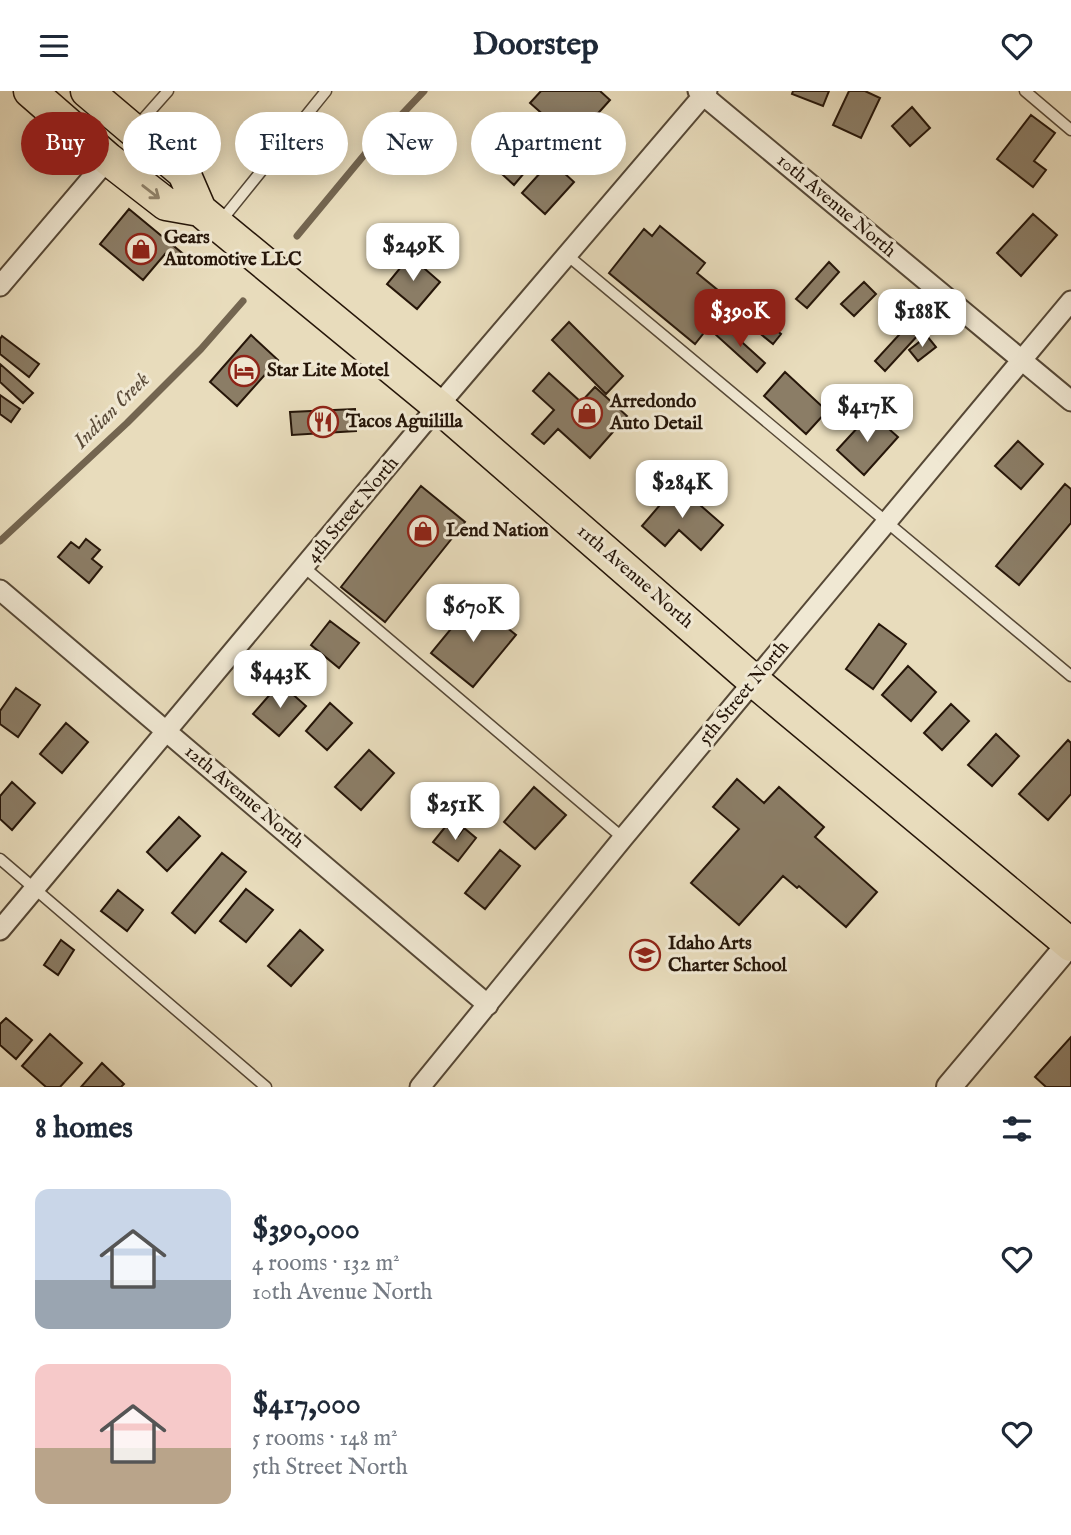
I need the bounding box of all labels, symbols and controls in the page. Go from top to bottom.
text: Doorstep [472,25,599,66]
icon: menu [35,27,73,65]
icon: heart [998,27,1036,65]
chip: Buy [21,112,109,175]
chip: Rent [123,112,221,175]
chip: Filters [235,112,348,175]
chip: New [362,112,457,175]
chip: Apartment [471,112,626,175]
street label: 10th Avenue North [771,149,901,263]
one-way arrow [141,184,159,199]
pin: $249K [364,223,462,283]
place label: Gears Automotive LLC [163,226,302,272]
text: $249K [382,231,444,260]
shop icon: Gears Automotive LLC [124,232,158,266]
pin: $390K [691,289,789,349]
pin: $188K [873,289,971,349]
text: $390K [710,297,770,326]
text: $188K [894,297,950,326]
hotel icon: Star Lite Motel [227,354,261,388]
place label: Star Lite Motel [267,359,390,383]
water label: Indian Creek [67,367,156,456]
pin: $417K [818,385,916,444]
place label: Arredondo Auto Detail [609,390,703,436]
text: $417K [837,392,897,421]
shop icon: Arredondo Auto Detail [570,396,604,430]
restaurant icon: Tacos Aguililla [306,405,340,439]
place label: Tacos Aguililla [345,410,464,434]
street label: 4th Street North [302,452,404,568]
pin: $284K [633,461,731,520]
text: $284K [652,468,712,497]
shop icon: Lend Nation [406,514,440,548]
place label: Lend Nation [446,519,549,543]
street label: 11th Avenue North [572,520,698,634]
pin: $670K [424,585,522,644]
text: $670K [442,592,504,621]
street label: 5th Street North [693,636,795,750]
pin: $443K [231,651,329,710]
text: $443K [250,658,310,687]
street label: 12th Avenue North [179,740,309,854]
pin: $251K [406,783,504,842]
text: $251K [427,790,484,819]
place label: Idaho Arts Charter School [668,932,788,978]
school or university icon: Idaho Arts Charter School [628,938,662,972]
text: 8 homes [35,1110,133,1148]
icon: filters [998,1110,1036,1148]
text: $390,000 [252,1211,360,1249]
icon: home [91,1217,175,1301]
icon: heart [998,1240,1036,1278]
text: 4 rooms · 132 m² [252,1249,400,1278]
text: 10th Avenue North [252,1278,432,1307]
text: $417,000 [252,1386,361,1424]
icon: home [91,1392,175,1476]
icon: heart [998,1415,1036,1453]
text: 5 rooms · 148 m² [252,1424,398,1453]
text: 5th Street North [252,1453,408,1482]

